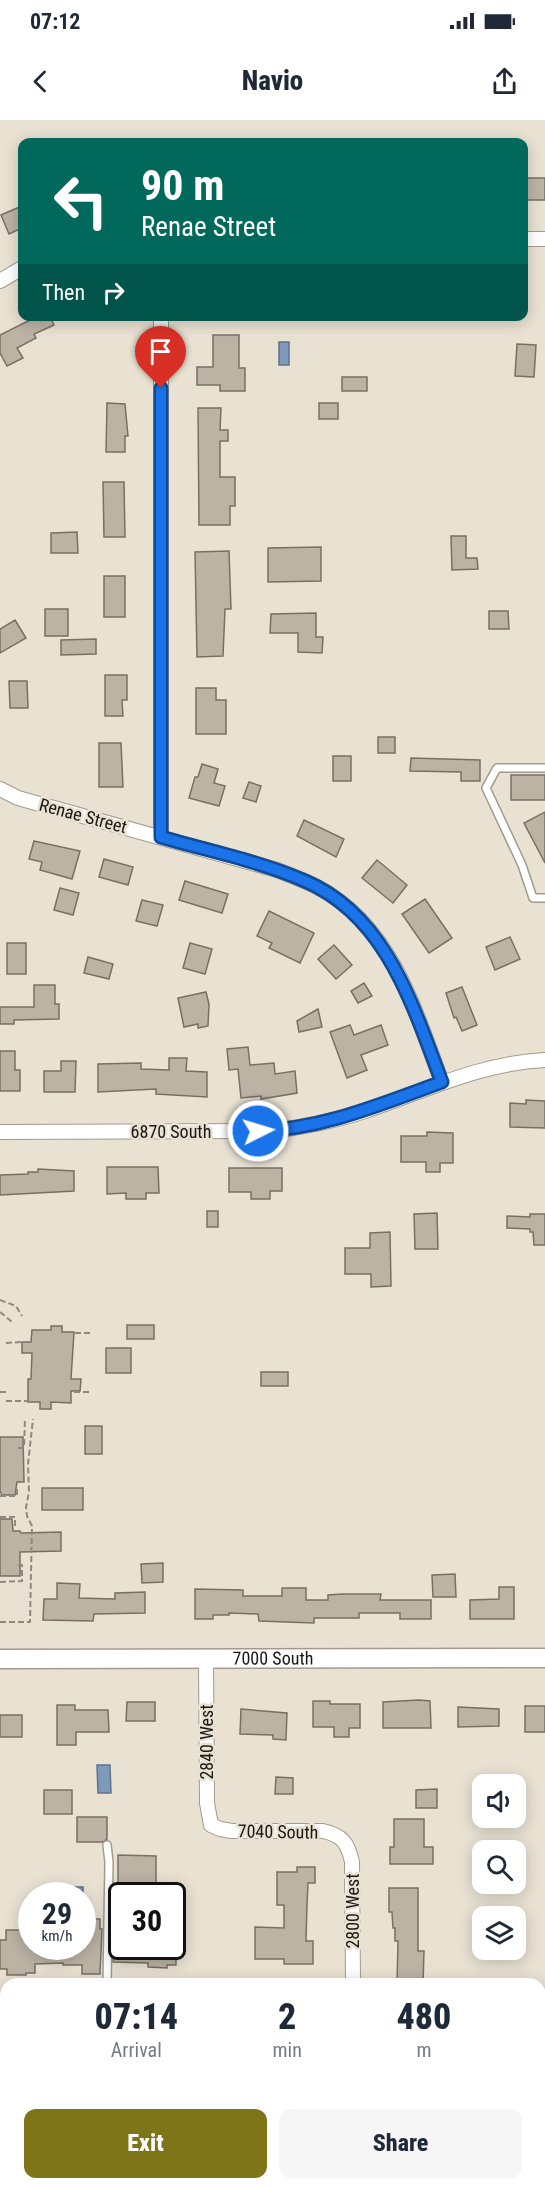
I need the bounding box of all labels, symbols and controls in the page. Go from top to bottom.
text: 07:12 [30,9,81,34]
icon: back [24,65,57,98]
text: Navio [242,65,303,97]
icon: share [488,65,521,98]
text: 90 m [141,161,224,210]
icon: left [42,162,120,240]
text: Renae Street [141,211,276,243]
icon: right [97,276,130,309]
text: Then [42,280,85,305]
pin [135,326,186,388]
icon: arrive [144,335,177,368]
street label: Renae Street [37,794,129,837]
position arrow [226,1099,290,1163]
street label: 6870 South [131,1121,211,1142]
street label: 7000 South [233,1647,313,1669]
street label: 2840 West [196,1704,217,1780]
map controls [472,1774,526,1960]
button: sound [472,1774,526,1828]
street label: 7040 South [237,1820,319,1843]
button: search [472,1840,526,1894]
street label: 2800 West [342,1873,363,1949]
speed limit sign: 30 [108,1882,186,1960]
text: 29 [42,1896,72,1931]
button: layers [472,1906,526,1960]
text: km/h [42,1927,72,1945]
text: 07:14 [95,1996,178,2038]
text: 2 [278,1996,296,2038]
text: 480 [396,1996,451,2038]
text: Arrival [111,2038,162,2062]
text: min [273,2038,302,2062]
text: m [416,2038,431,2062]
button: Exit [24,2109,267,2178]
button: Share [279,2109,522,2178]

